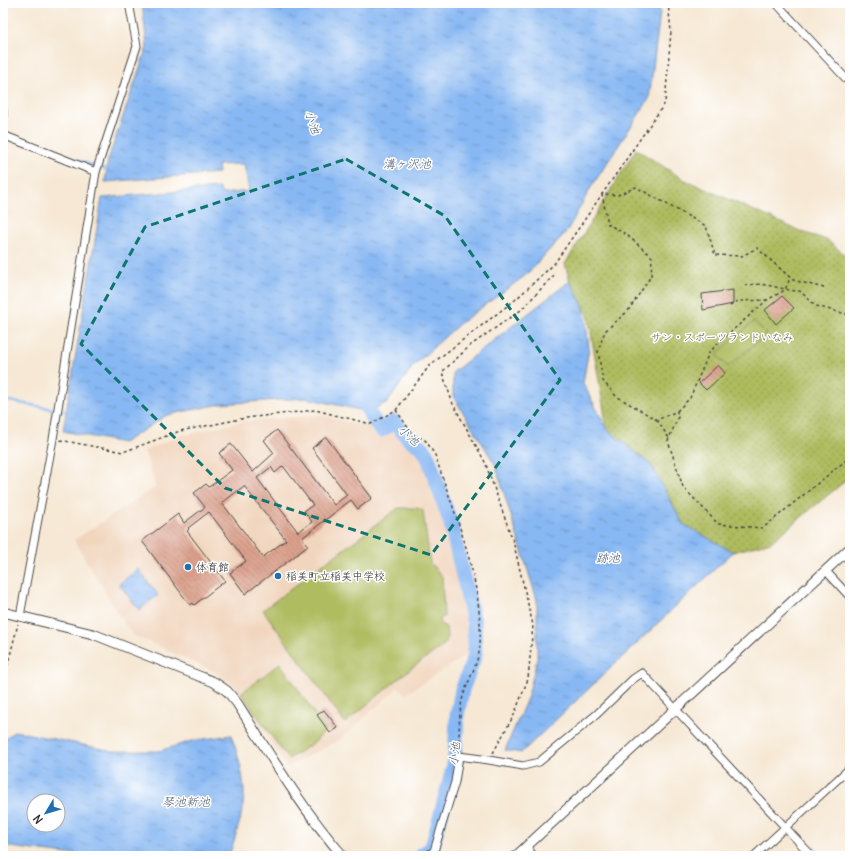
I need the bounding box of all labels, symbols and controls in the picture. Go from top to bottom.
water label: 小池 [302,108,324,137]
water label: 溝ヶ沢池 [383,156,432,171]
park label: サン・スポーツランドいなみ [651,330,793,344]
water label: 小池 [395,421,424,449]
water label: 跡池 [596,550,621,565]
place label: 体育館 [196,560,229,574]
marker: 体育館 [183,562,193,572]
place label: 稲美町立稲美中学校 [286,569,385,583]
marker: 稲美町立稲美中学校 [273,571,283,581]
water label: 小池 [445,740,463,767]
north arrow [26,793,66,833]
water label: 琴池新池 [162,794,211,809]
text: N [30,812,46,826]

